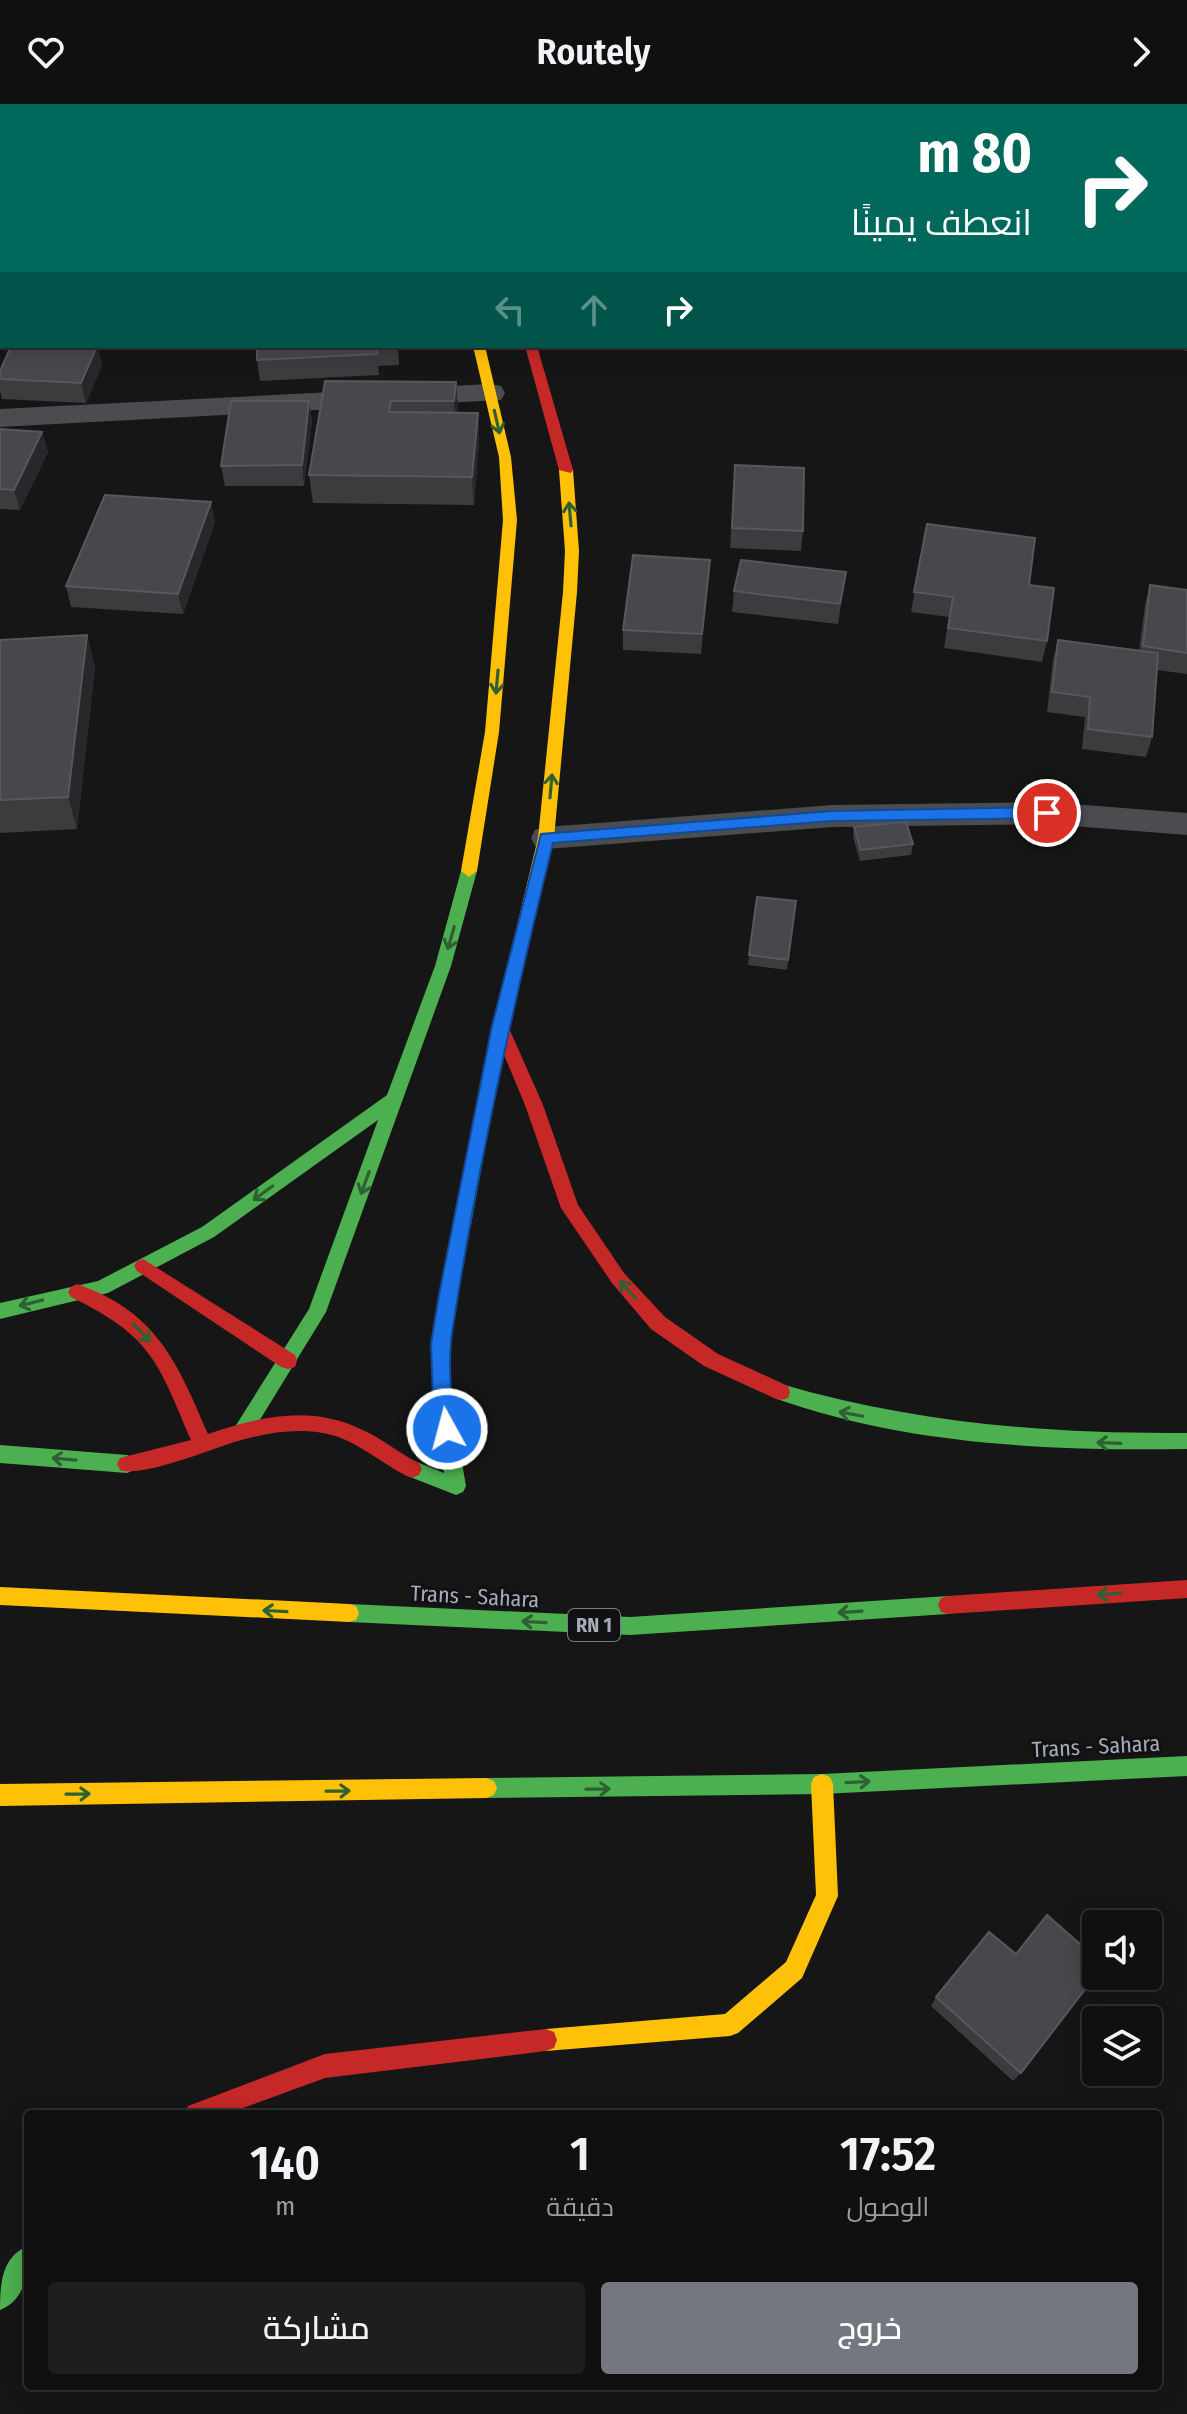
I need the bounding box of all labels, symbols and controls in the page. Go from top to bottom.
icon: heart [24,30,68,74]
text: Routely [537,30,650,74]
icon: forward [1119,30,1163,74]
text: 80 m [917,120,1032,187]
icon: right [1060,136,1164,240]
text: انعطف يمينًا [851,201,1032,245]
icon: left [488,288,532,332]
icon: ahead [572,288,616,332]
icon: right [656,288,700,332]
one-way arrow [490,409,505,434]
one-way arrow [563,501,578,528]
one-way arrow [489,668,504,695]
one-way arrow [544,773,559,800]
pin [1013,779,1081,847]
icon: arrive [1025,791,1069,835]
one-way arrow [443,924,458,950]
one-way arrow [357,1170,371,1195]
one-way arrow [253,1184,274,1201]
one-way arrow [618,1280,637,1300]
one-way arrow [19,1297,44,1312]
one-way arrow [133,1323,152,1343]
position arrow [405,1387,489,1471]
one-way arrow [839,1405,864,1420]
one-way arrow [1096,1435,1123,1450]
one-way arrow [51,1451,78,1466]
street label: Trans - Sahara [410,1580,540,1613]
one-way arrow [1096,1587,1123,1602]
one-way arrow [262,1603,289,1618]
one-way arrow [837,1605,864,1620]
road number: RN 1 [568,1609,620,1641]
one-way arrow [521,1615,548,1630]
street label: Trans - Sahara [1031,1730,1161,1763]
one-way arrow [844,1774,871,1789]
one-way arrow [584,1781,611,1796]
one-way arrow [324,1784,351,1799]
one-way arrow [64,1786,91,1802]
map controls [1082,1910,1162,2086]
button: sound [1082,1910,1162,1990]
button: layers [1082,2006,1162,2086]
text: 1 [570,2125,590,2183]
text: 17:52 [840,2125,936,2183]
text: 140 [250,2134,320,2192]
text: m [275,2191,295,2222]
text: دقيقة [546,2192,614,2223]
text: الوصول [847,2192,929,2223]
button: مشاركة [48,2282,585,2374]
button: خروج [601,2282,1138,2374]

